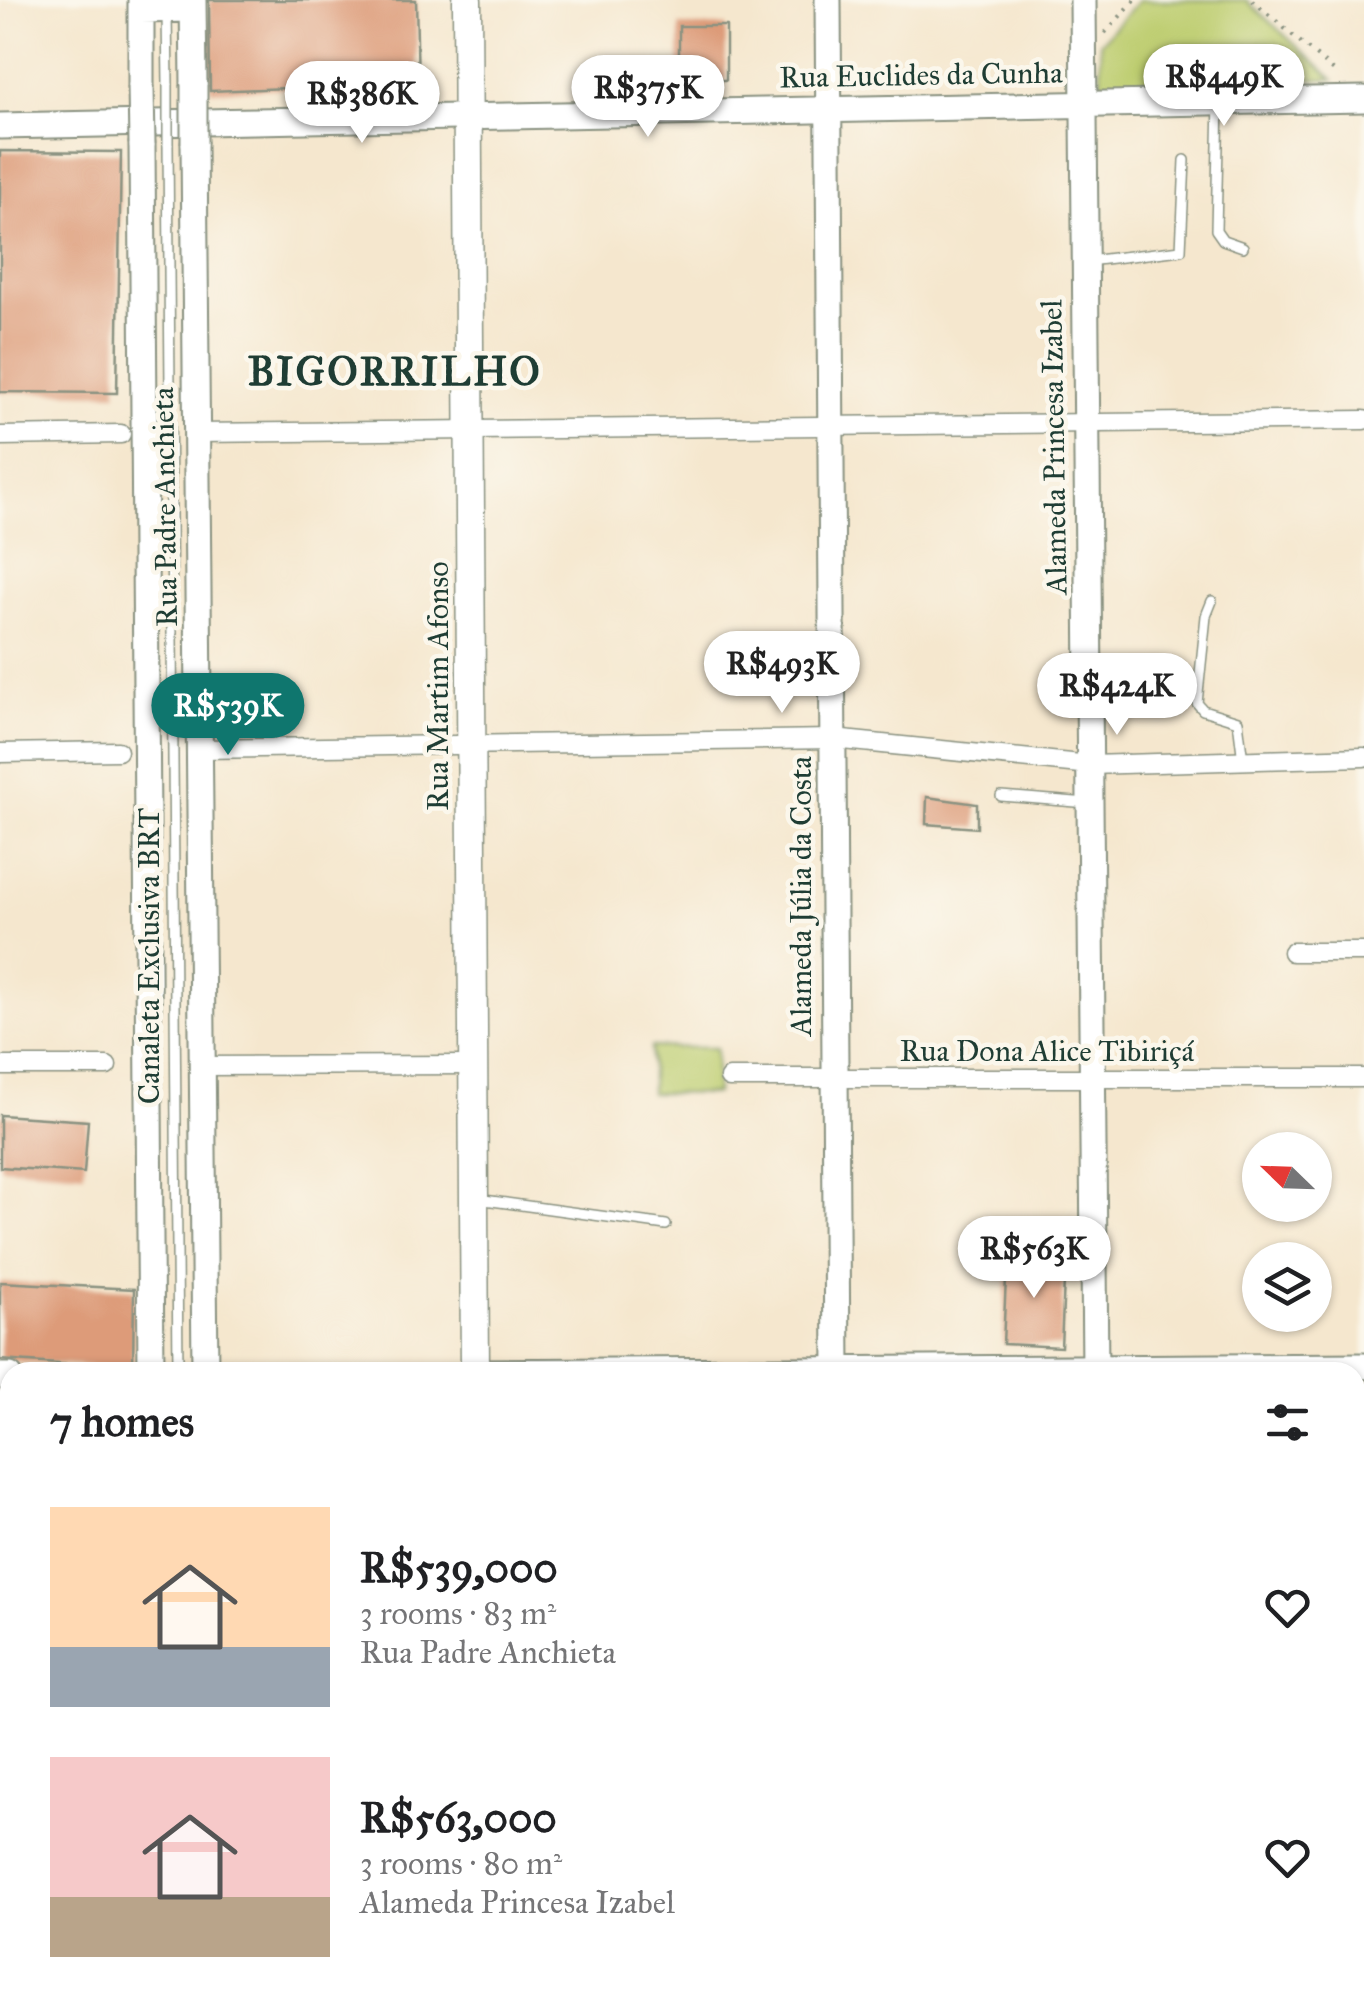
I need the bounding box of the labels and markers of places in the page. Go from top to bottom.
pin: R$449K [1143,44,1305,129]
pin: R$375K [567,55,729,140]
pin: R$386K [281,61,443,146]
pin: R$493K [701,631,863,716]
pin: R$424K [1036,653,1198,738]
pin: R$539K [147,673,309,758]
pin: R$563K [953,1216,1115,1301]

